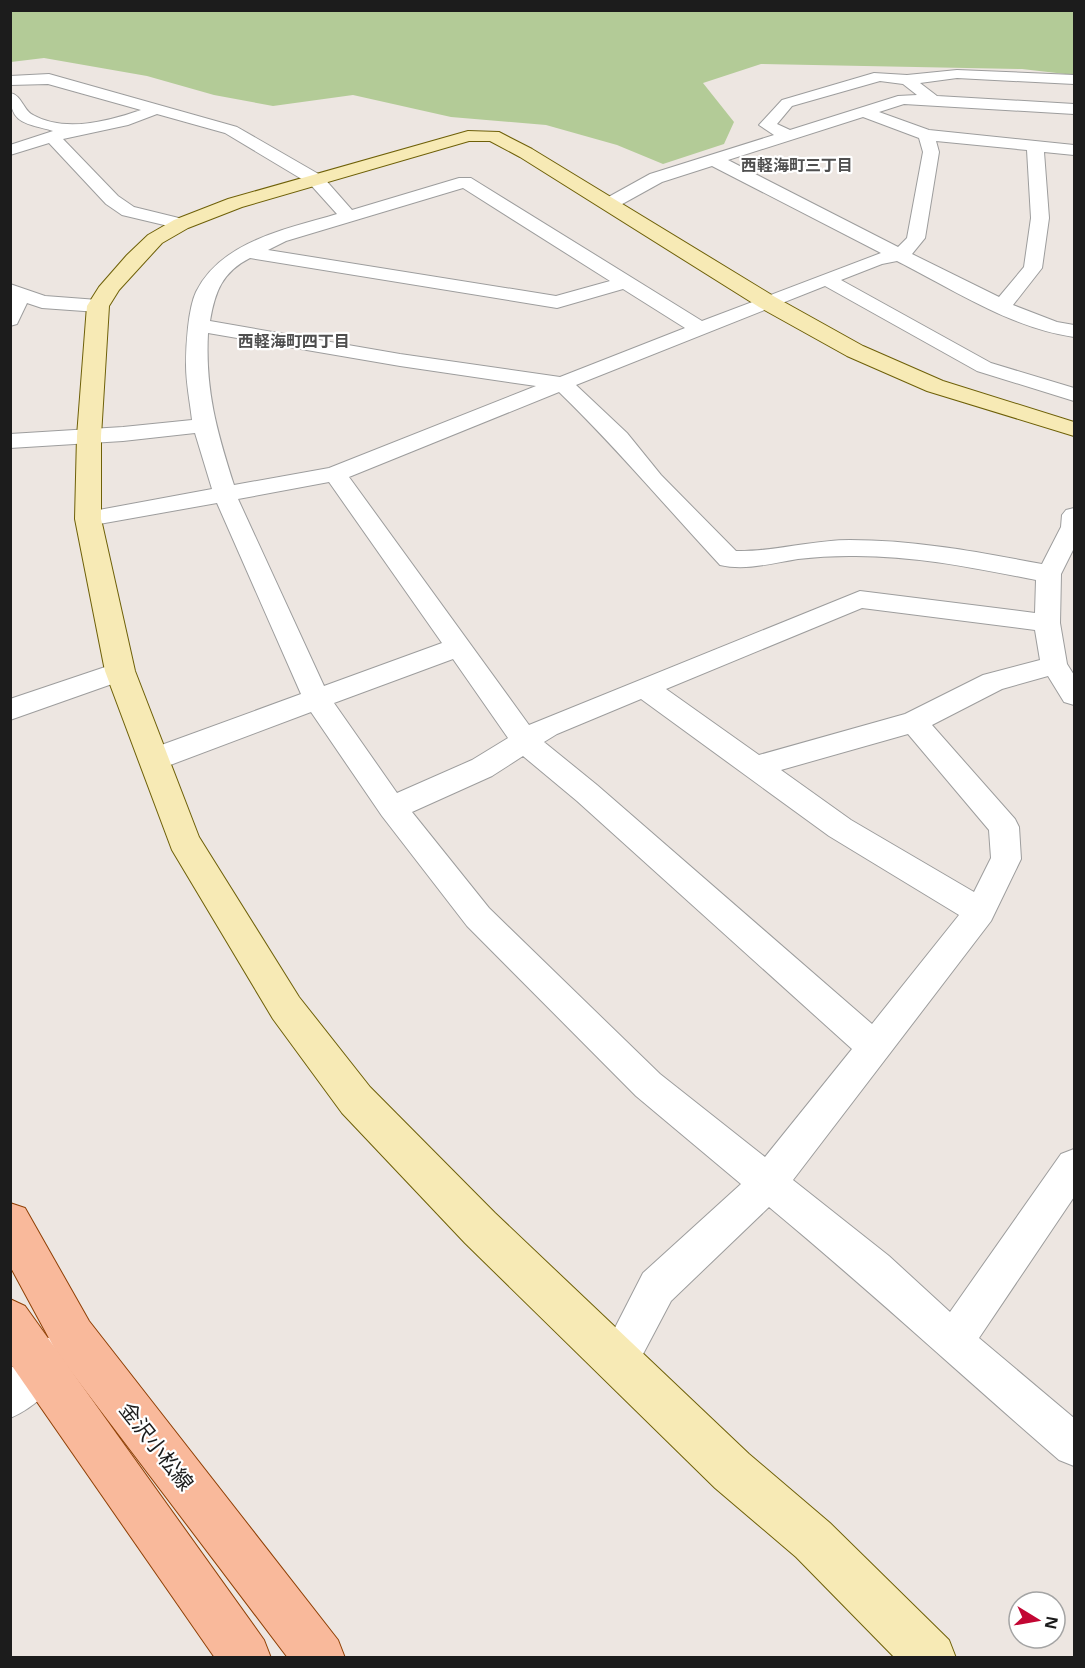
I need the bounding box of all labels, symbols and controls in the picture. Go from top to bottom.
district label: 西軽海町三丁目 [741,154,853,176]
district label: 西軽海町四丁目 [238,330,350,352]
street label: 金沢小松線 [114,1396,200,1496]
north arrow [1007,1590,1067,1650]
text: N [1040,1614,1064,1631]

